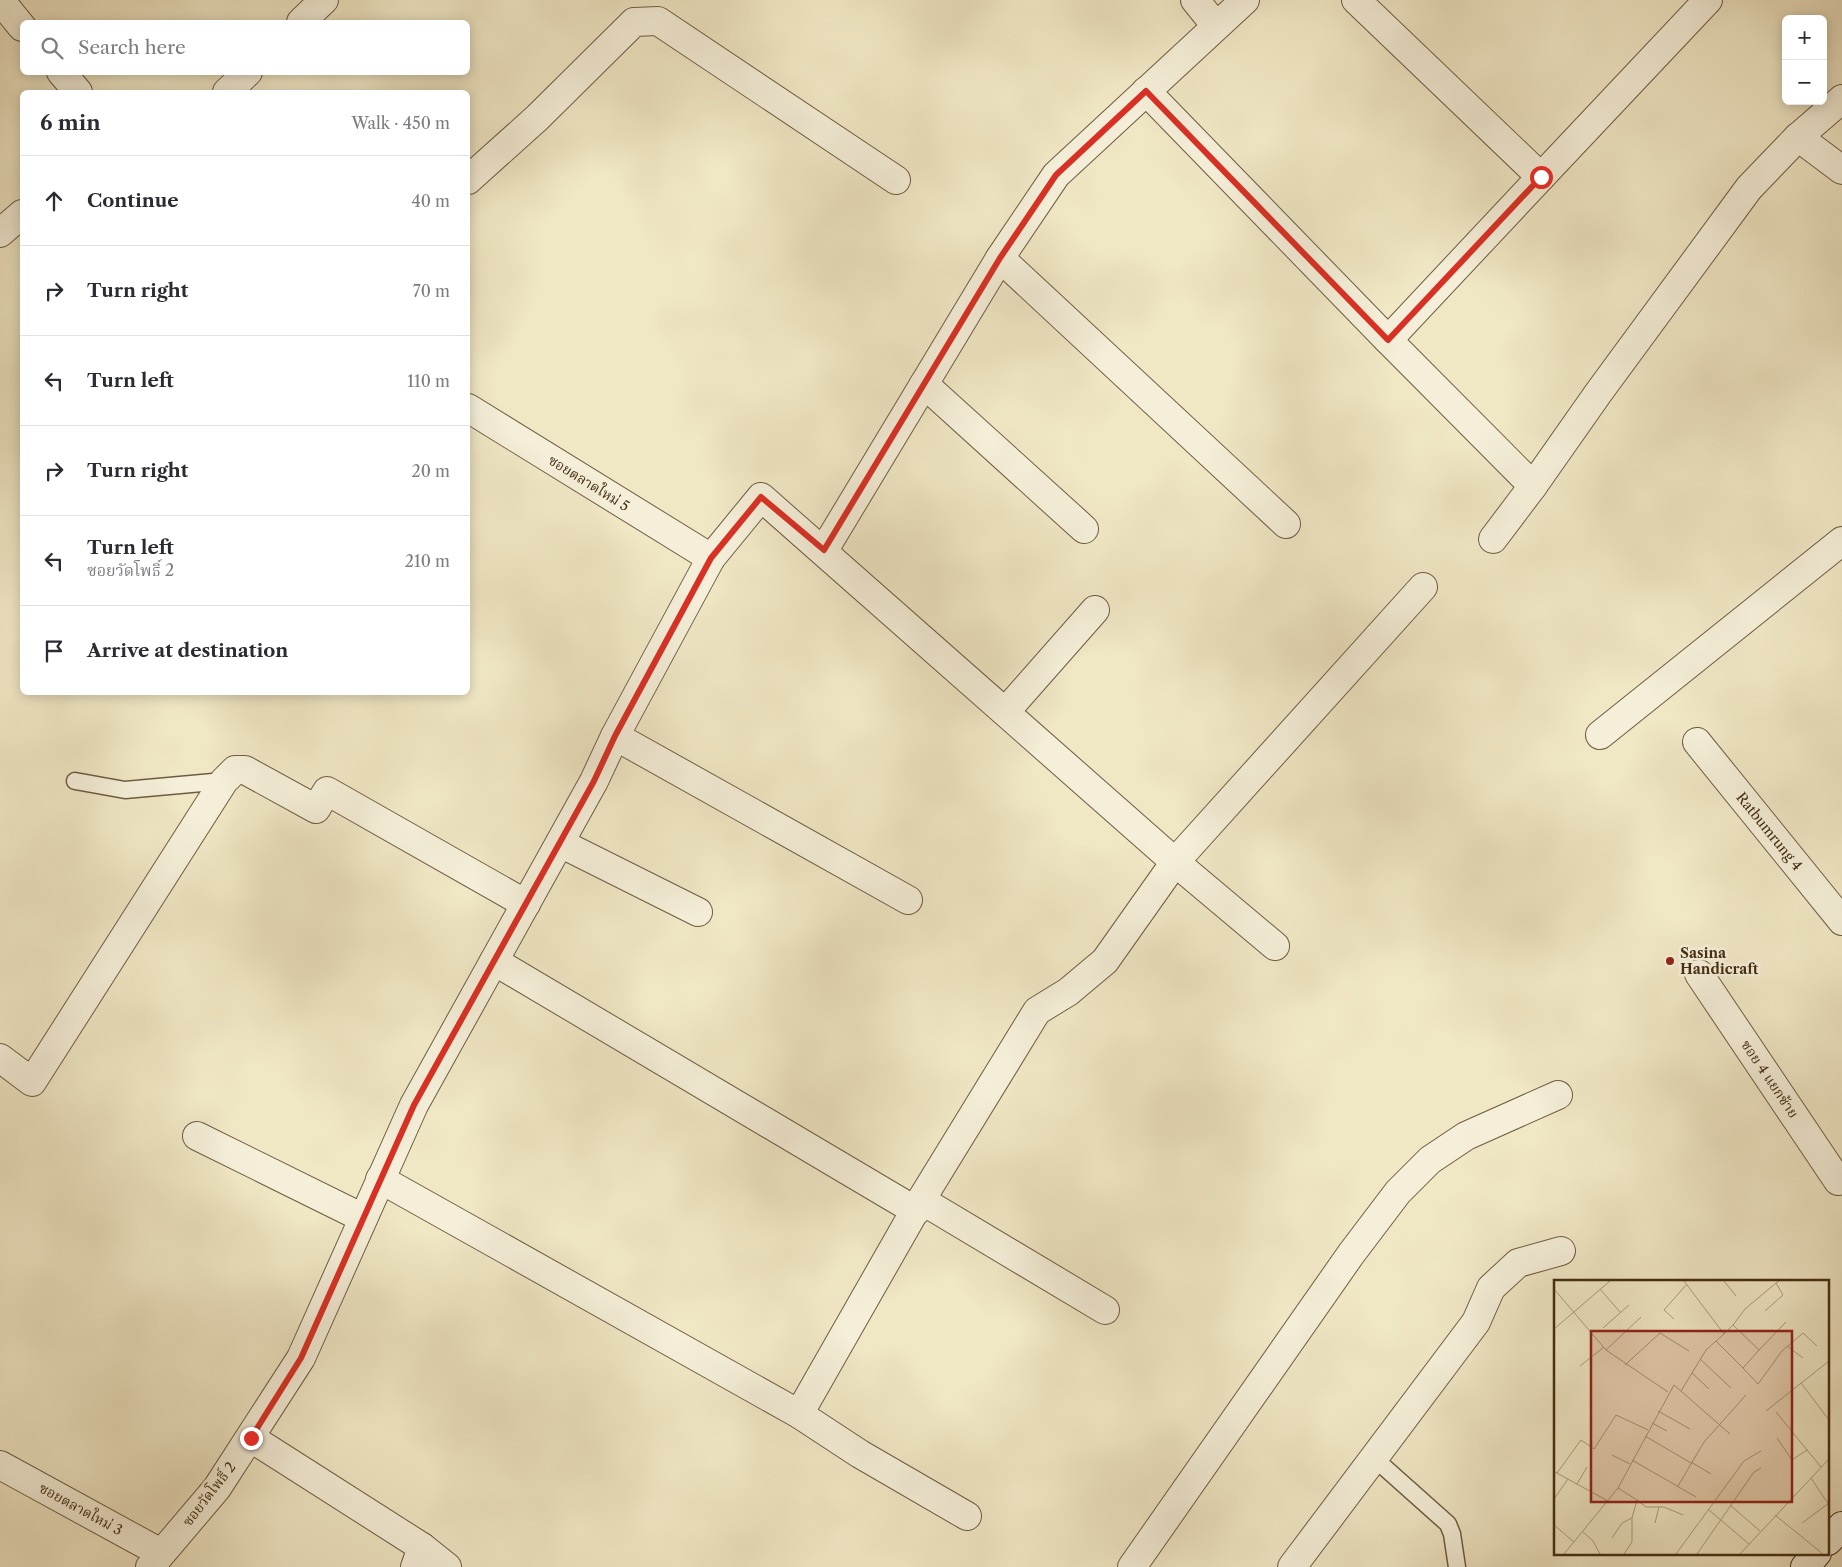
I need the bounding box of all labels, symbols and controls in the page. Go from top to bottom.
map controls [1782,15,1827,105]
button: + [1782,15,1827,60]
search box [20,20,470,75]
icon: search [38,34,66,62]
text: Search here [78,36,186,59]
button: − [1782,60,1827,105]
text: 6 min [40,110,101,135]
text: Walk · 450 m [352,113,450,133]
route start [1530,166,1553,189]
icon: ahead [40,187,68,215]
text: Continue [87,189,179,212]
text: 40 m [411,191,450,211]
icon: right [40,277,68,305]
text: Turn right [87,279,188,302]
text: 70 m [413,281,450,301]
icon: left [40,367,68,395]
text: Turn left [87,369,174,392]
text: 110 m [407,371,450,391]
street label: ซอยตลาดใหม่ 5 [545,450,634,515]
icon: right [40,457,68,485]
text: Turn right [87,459,188,482]
text: 20 m [411,461,450,481]
text: Turn left [87,536,174,559]
icon: left [40,547,68,575]
text: 210 m [405,551,450,571]
text: ซอยวัดโพธิ์ 2 [87,560,174,580]
icon: arrive [40,637,68,665]
text: Arrive at destination [87,639,288,662]
street label: Ratbumrung 4 [1732,789,1806,874]
place label: Sasina Handicraft [1680,944,1759,978]
marker: Sasina Handicraft [1664,955,1676,967]
street label: ซอย 4 แยกซ้าย [1737,1037,1803,1121]
inset map [1554,1280,1830,1554]
route end [240,1427,263,1450]
street label: ซอยวัดโพธิ์ 2 [178,1458,240,1530]
street label: ซอยตลาดใหม่ 3 [36,1478,126,1539]

